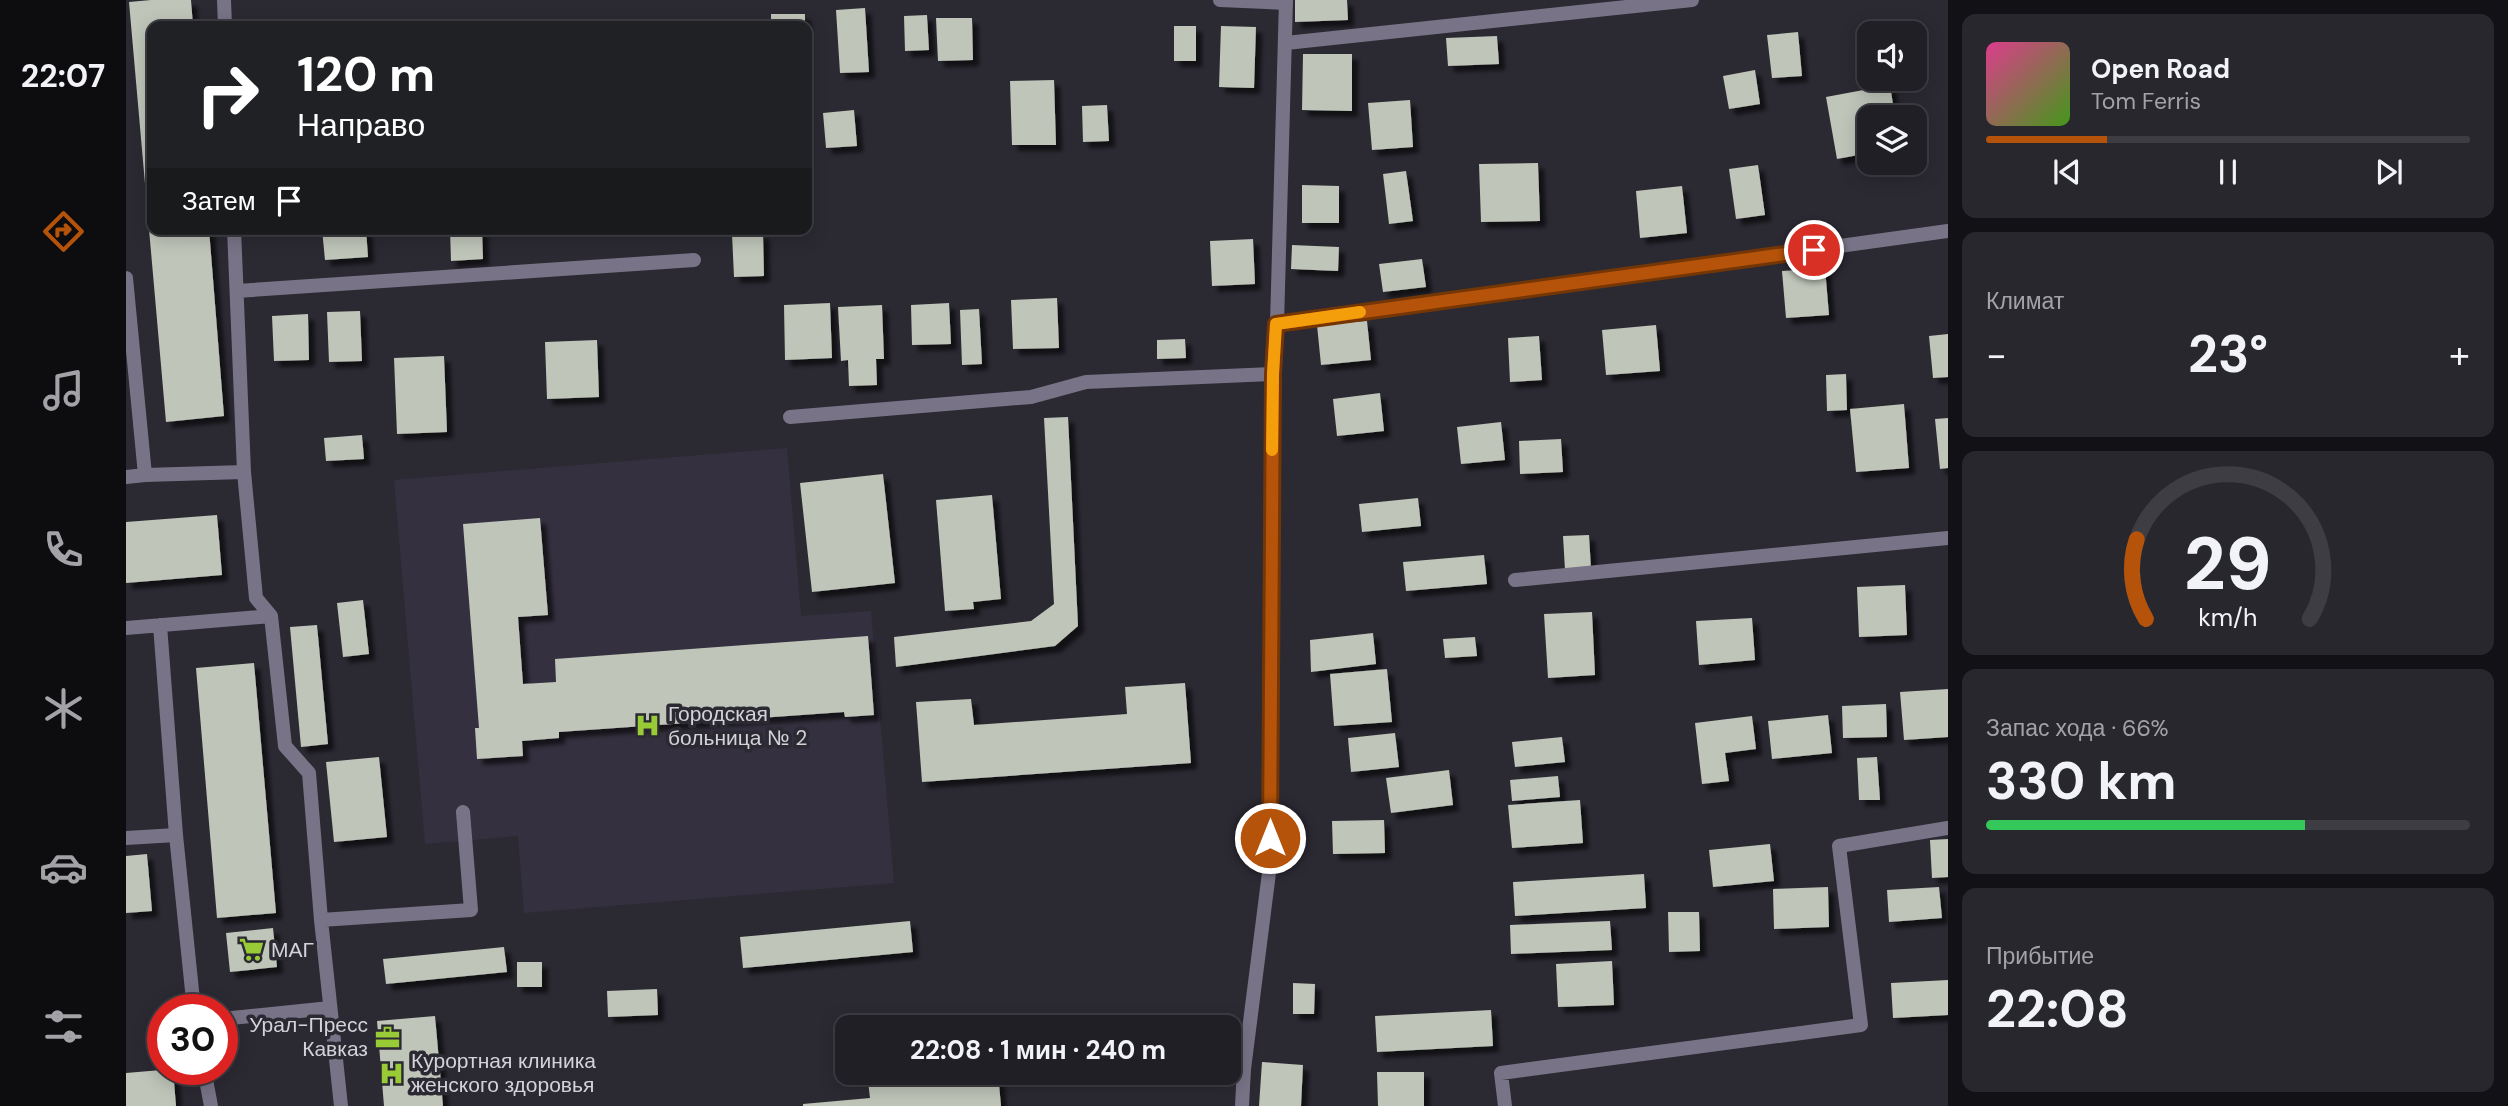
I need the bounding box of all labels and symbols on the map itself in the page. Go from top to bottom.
pin [1784,220,1844,280]
place label: Городская больница № 2 [668,700,807,752]
hospital icon: Городская больница № 2 [634,712,662,740]
position arrow [1233,801,1307,875]
supermarket icon: МАГ [237,936,265,964]
place label: МАГ [271,936,314,964]
speed limit sign: 30 [147,994,238,1085]
place label: Урал-Пресс Кавказ [249,1011,368,1063]
office icon: Урал-Пресс Кавказ [374,1023,402,1051]
place label: Курортная клиника женского здоровья [411,1047,596,1099]
hospital icon: Курортная клиника женского здоровья [377,1059,405,1087]

